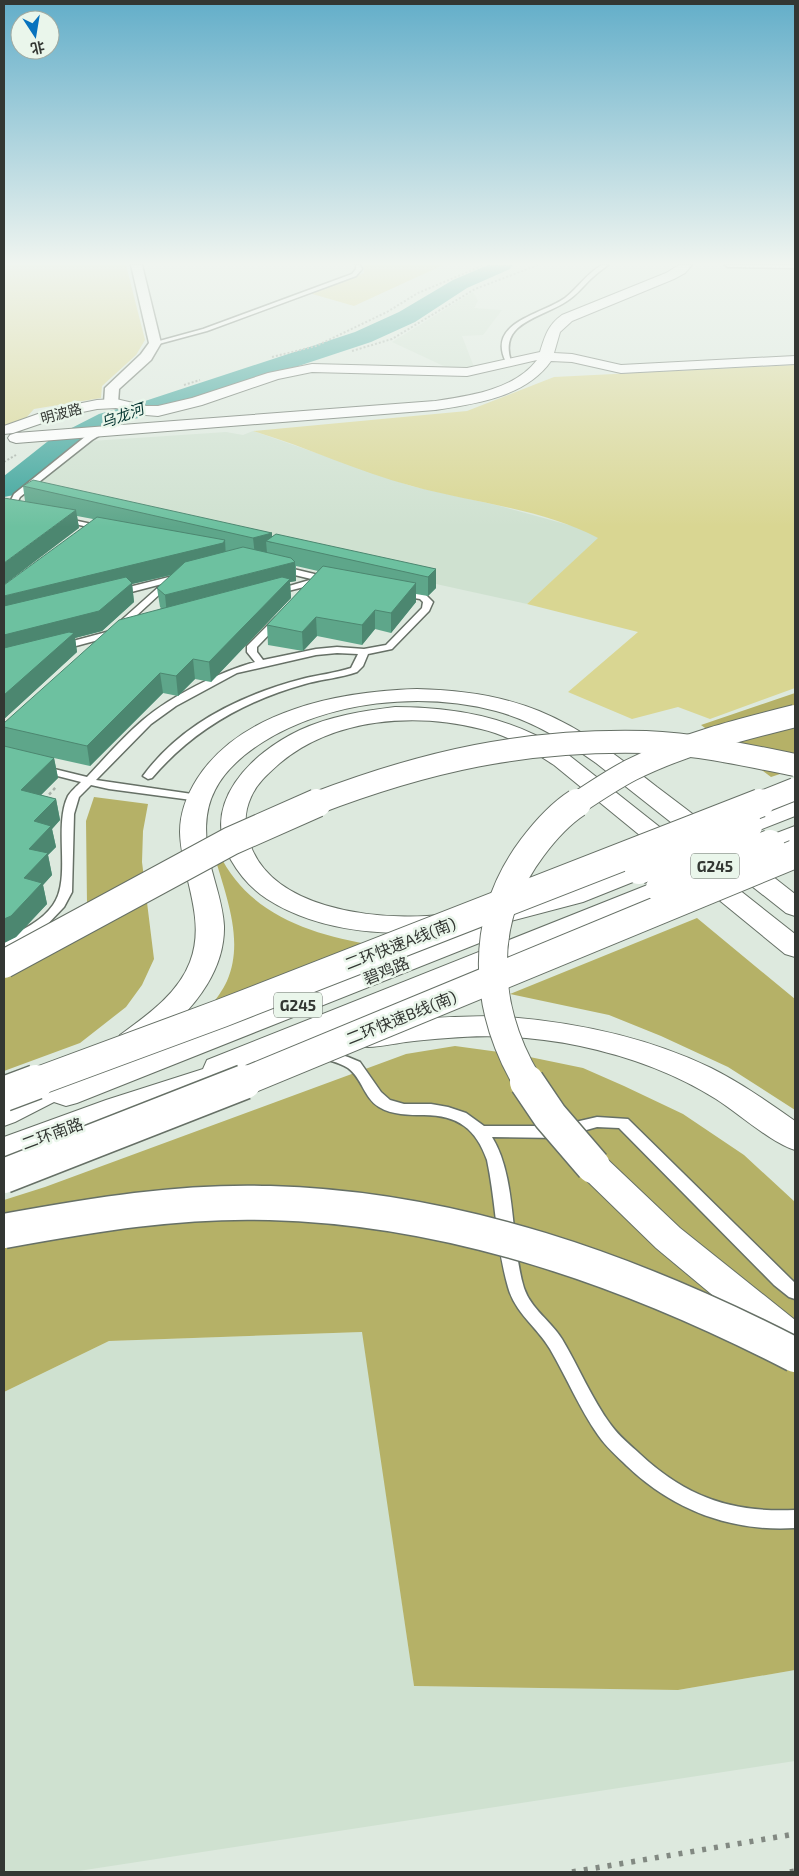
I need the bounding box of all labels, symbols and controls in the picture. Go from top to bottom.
north arrow [10,10,60,60]
text: 北 [29,38,46,58]
water label: 乌龙河 [98,398,149,431]
street label: 明波路 [39,399,83,427]
road number: G245 [691,854,739,878]
street label: 二环快速A线(南) [342,913,458,973]
street label: 碧鸡路 [360,952,412,988]
street label: 二环快速B线(南) [343,986,459,1048]
road number: G245 [274,992,322,1018]
street label: 二环南路 [19,1113,85,1153]

